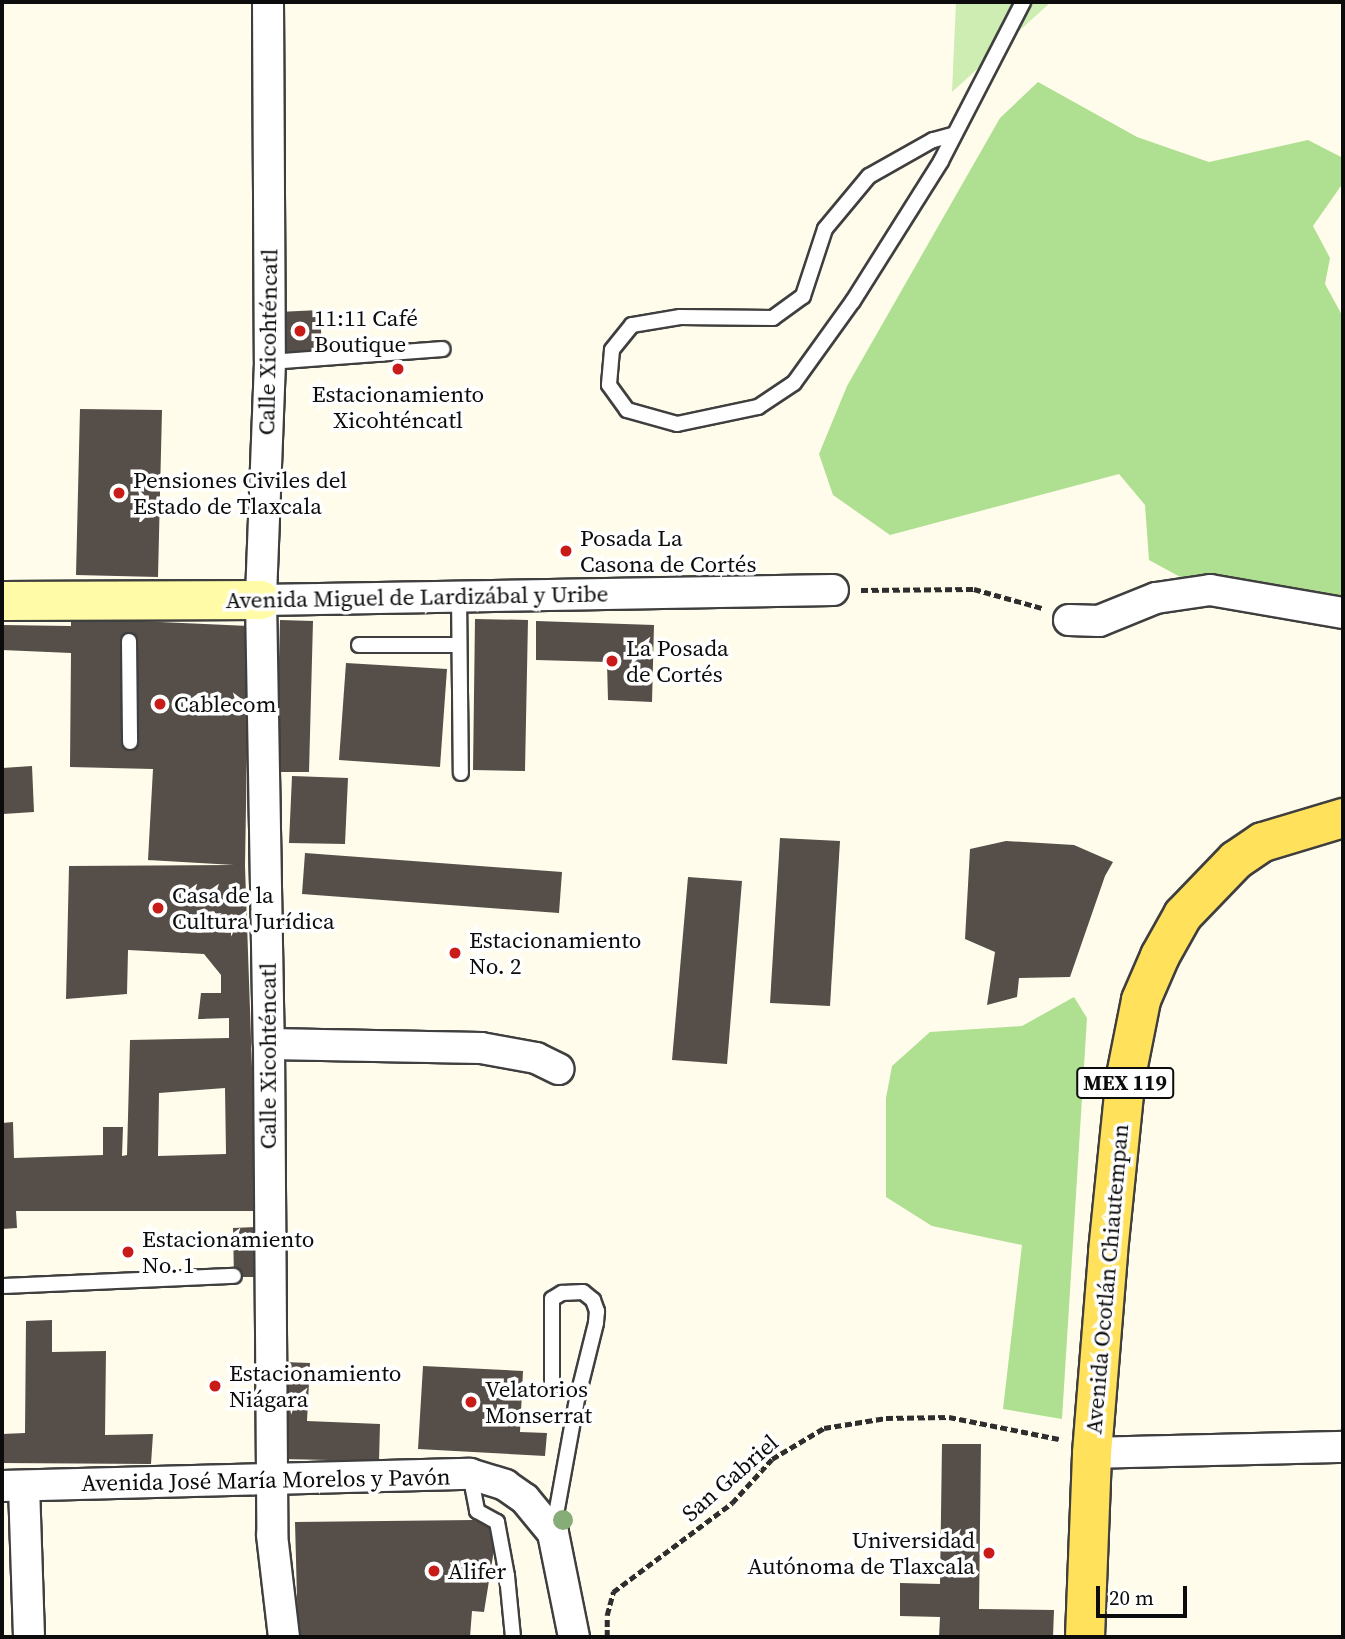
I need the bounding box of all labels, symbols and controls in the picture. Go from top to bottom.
street label: Calle Xicohténcatl [253,249,283,435]
place label: 11:11 Café Boutique [314,304,418,358]
marker: 11:11 Café Boutique [292,323,308,339]
marker: Estacionamiento Xicohténcatl [390,361,406,377]
place label: Estacionamiento Xicohténcatl [312,380,484,434]
place label: Pensiones Civiles del Estado de Tlaxcala [133,466,347,520]
marker: Pensiones Civiles del Estado de Tlaxcala [111,485,127,501]
place label: Posada La Casona de Cortés [580,524,756,578]
marker: Posada La Casona de Cortés [558,543,574,559]
street label: Avenida Miguel de Lardizábal y Uribe [225,580,609,614]
place label: La Posada de Cortés [626,634,729,688]
marker: La Posada de Cortés [604,653,620,669]
place label: Cablecom [174,690,276,718]
marker: Cablecom [152,696,168,712]
place label: Casa de la Cultura Jurídica [172,881,335,935]
marker: Casa de la Cultura Jurídica [150,900,166,916]
place label: Estacionamiento No. 2 [469,926,641,980]
marker: Estacionamiento No. 2 [447,945,463,961]
street label: Calle Xicohténcatl [254,963,282,1149]
road number: MEX 119 [1076,1066,1174,1100]
street label: Avenida Ocotlán Chiautempan [1080,1123,1134,1435]
place label: Estacionamiento No. 1 [142,1225,314,1279]
marker: Estacionamiento No. 1 [120,1244,136,1260]
place label: Estacionamiento Niágara [229,1359,401,1413]
place label: Velatorios Monserrat [485,1375,592,1429]
marker: Estacionamiento Niágara [207,1378,223,1394]
marker: Velatorios Monserrat [463,1394,479,1410]
street label: San Gabriel [676,1429,784,1527]
street label: Avenida José María Morelos y Pavón [81,1463,451,1497]
place label: Universidad Autónoma de Tlaxcala [747,1526,975,1580]
marker: Universidad Autónoma de Tlaxcala [981,1545,997,1561]
place label: Alifer [448,1557,506,1585]
marker: Alifer [426,1563,442,1579]
scale bar [1100,1572,1191,1616]
text: 20 m [1109,1583,1154,1612]

